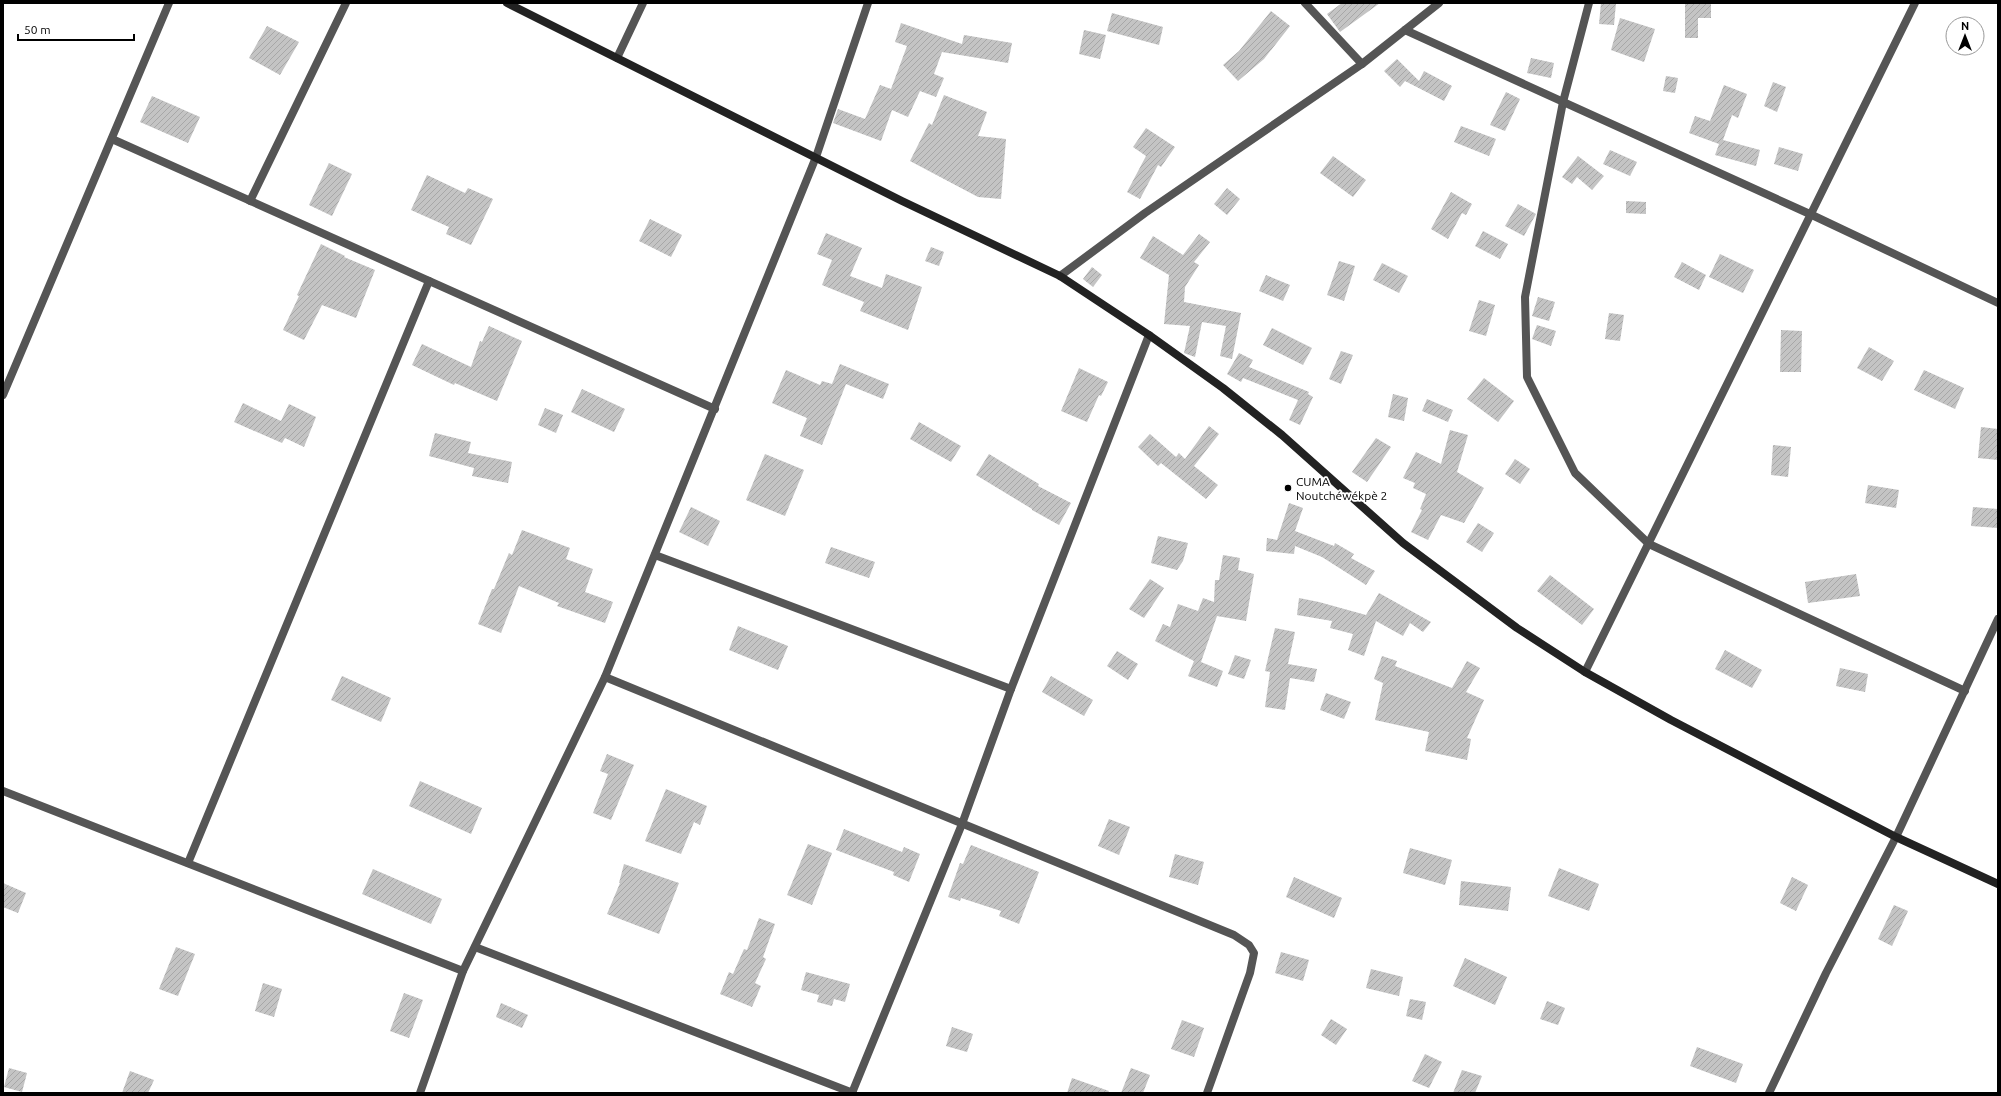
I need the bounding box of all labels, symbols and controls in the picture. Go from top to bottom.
scale bar [18,16,134,42]
north arrow [1945,16,1985,56]
text: N [1961,20,1969,32]
text: 50 m [24,23,51,36]
place label: CUMA Noutchéwékpè 2 [1296,475,1387,502]
marker: CUMA Noutchéwékpè 2 [1283,483,1293,493]

